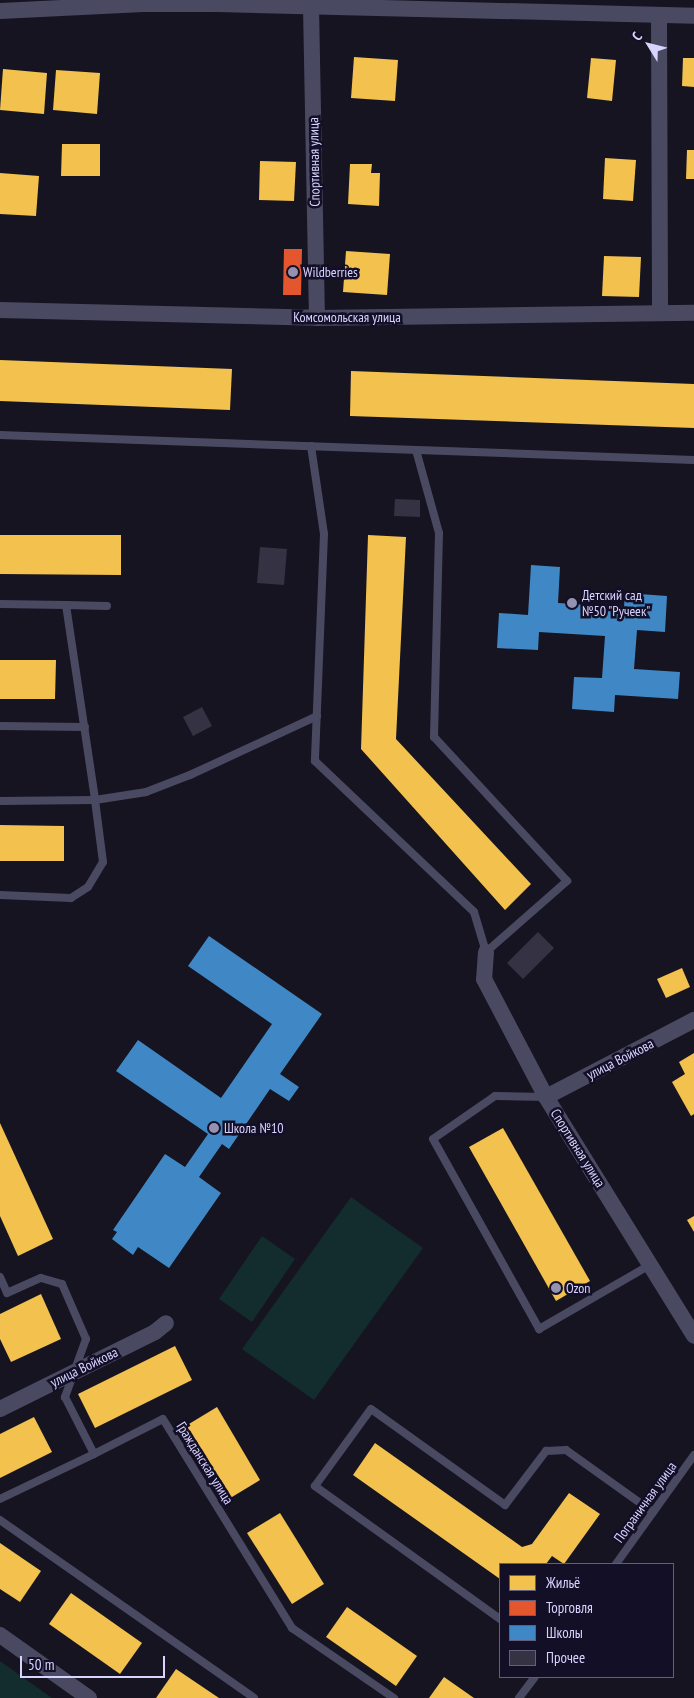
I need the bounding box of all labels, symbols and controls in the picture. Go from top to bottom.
north arrow [624,20,674,70]
text: С [628,28,646,44]
street label: Спортивная улица [305,117,323,207]
place label: Wildberries [303,264,358,280]
marker: Wildberries [287,266,299,278]
street label: Комсомольская улица [293,309,401,325]
place label: Детский сад №50 "Ручеек" [582,587,651,620]
marker: Детский сад №50 "Ручеек" [566,597,578,609]
street label: улица Войкова [584,1035,656,1083]
street label: Спортивная улица [547,1106,609,1190]
place label: Школа №10 [224,1120,284,1136]
marker: Школа №10 [208,1122,220,1134]
place label: Ozon [566,1280,591,1296]
marker: Ozon [550,1282,562,1294]
street label: улица Войкова [47,1343,121,1391]
street label: Гражданская улица [173,1419,237,1507]
street label: Пограничная улица [610,1458,680,1546]
legend [499,1563,674,1678]
text: Жильё [546,1573,580,1592]
text: Торговля [546,1598,593,1617]
text: Школы [546,1623,583,1642]
scale bar [22,1646,168,1678]
text: Прочее [546,1648,585,1667]
text: 50 m [28,1655,54,1674]

